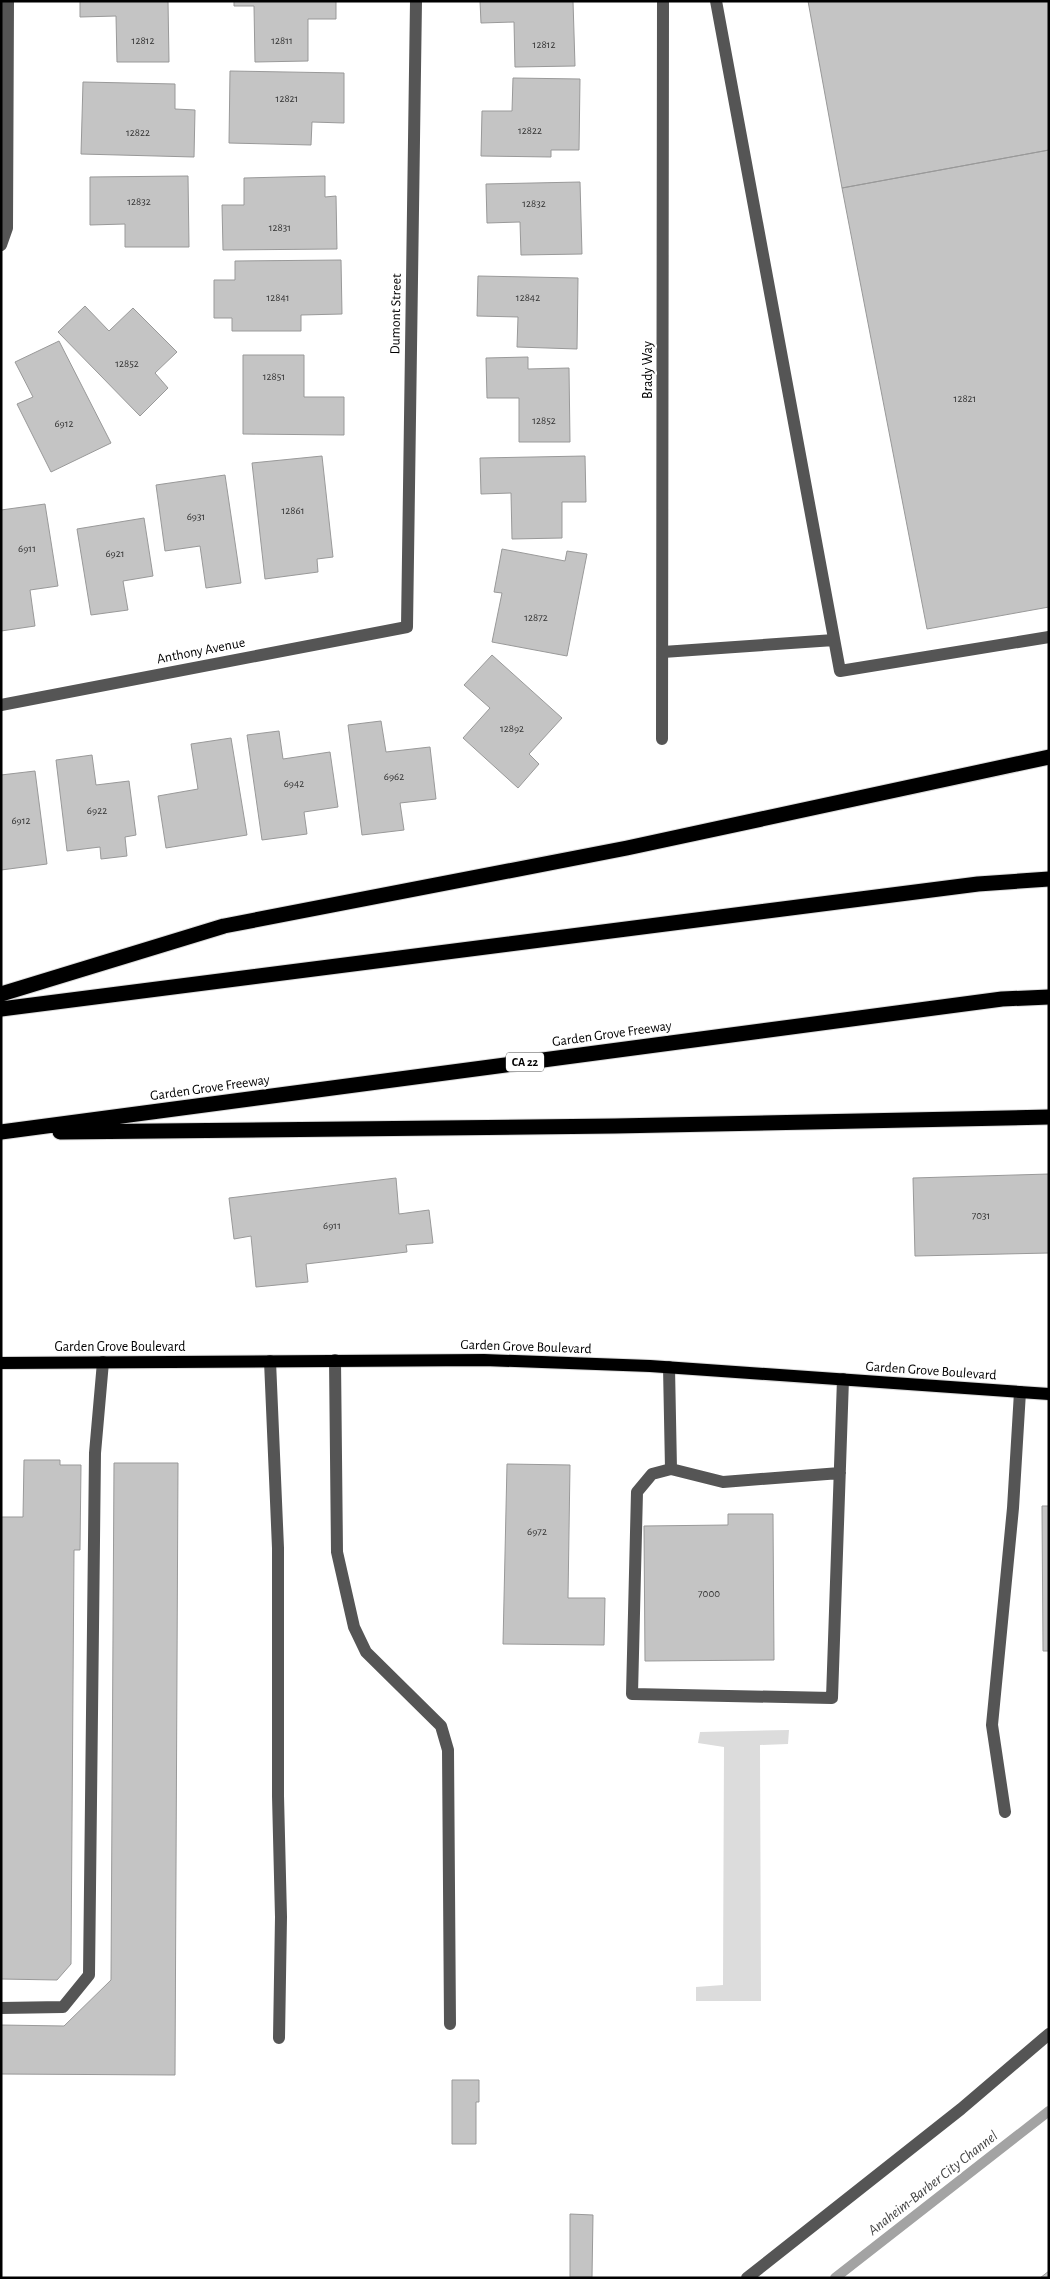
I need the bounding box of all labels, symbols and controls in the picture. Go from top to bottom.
house number: 12812 [132,35,154,46]
house number: 12811 [271,35,293,46]
house number: 12812 [533,39,555,50]
house number: 12821 [276,93,298,104]
house number: 12822 [518,125,542,136]
house number: 12822 [126,127,150,138]
house number: 12832 [127,196,151,207]
house number: 12832 [522,198,546,209]
house number: 12831 [269,222,291,233]
street label: Dumont Street [388,273,404,355]
house number: 12841 [266,292,290,303]
house number: 12842 [516,292,540,303]
street label: Brady Way [641,341,655,399]
house number: 12852 [115,358,139,369]
house number: 12851 [263,371,285,382]
house number: 12821 [954,393,976,404]
house number: 12852 [532,415,556,426]
house number: 6912 [54,418,74,429]
house number: 12861 [282,505,304,516]
house number: 6931 [187,511,205,522]
house number: 6911 [18,543,36,554]
house number: 6921 [105,548,125,559]
house number: 12872 [524,612,548,623]
street label: Anthony Avenue [156,636,246,666]
house number: 12892 [500,723,524,734]
house number: 6962 [384,771,404,782]
house number: 6942 [284,778,304,789]
house number: 6922 [87,805,107,816]
house number: 6912 [11,815,31,826]
street label: Garden Grove Freeway [551,1019,673,1049]
road number: CA 22 [506,1052,544,1072]
street label: Garden Grove Freeway [149,1073,271,1103]
house number: 7031 [972,1210,990,1221]
house number: 6911 [323,1220,341,1231]
street label: Garden Grove Boulevard [460,1338,592,1356]
street label: Garden Grove Boulevard [54,1340,186,1354]
street label: Garden Grove Boulevard [865,1359,997,1383]
house number: 6972 [527,1526,547,1537]
house number: 7000 [698,1588,720,1599]
water label: Anaheim-Barber City Channel [865,2128,1001,2239]

